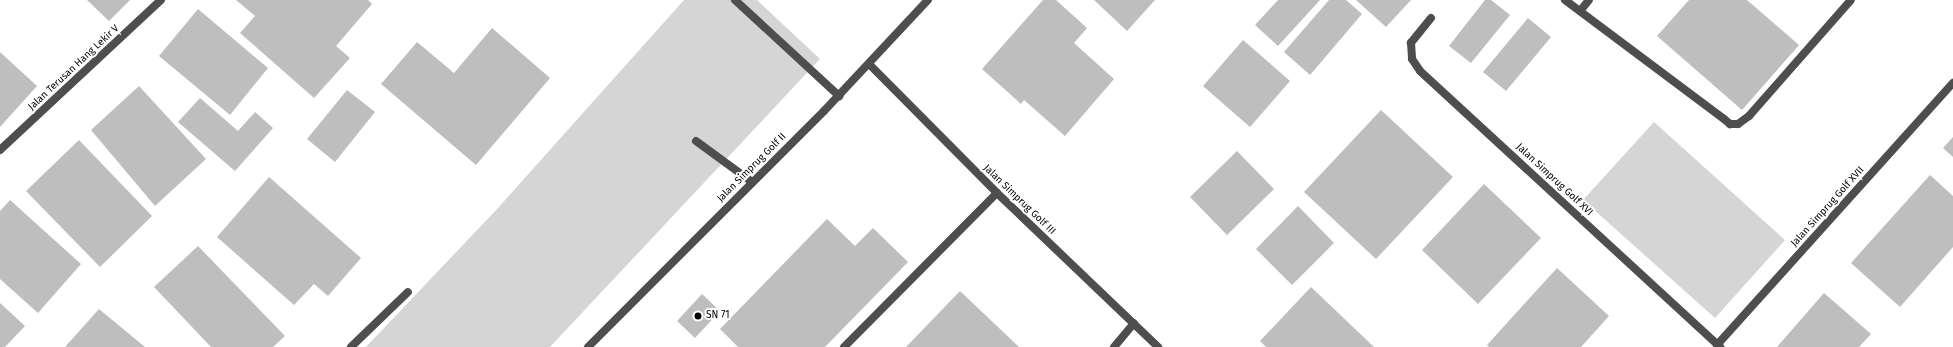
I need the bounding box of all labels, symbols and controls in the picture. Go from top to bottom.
street label: Jalan Terusan Hang Lekir V [26,23,122,113]
street label: Jalan Simprug Golf II [715,131,789,205]
street label: Jalan Simprug Golf XVI [1513,141,1595,219]
street label: Jalan Simprug Golf III [980,163,1058,237]
street label: Jalan Simprug Golf XVII [1789,165,1867,249]
place label: SN 71 [706,310,730,322]
marker: SN 71 [693,311,703,321]

